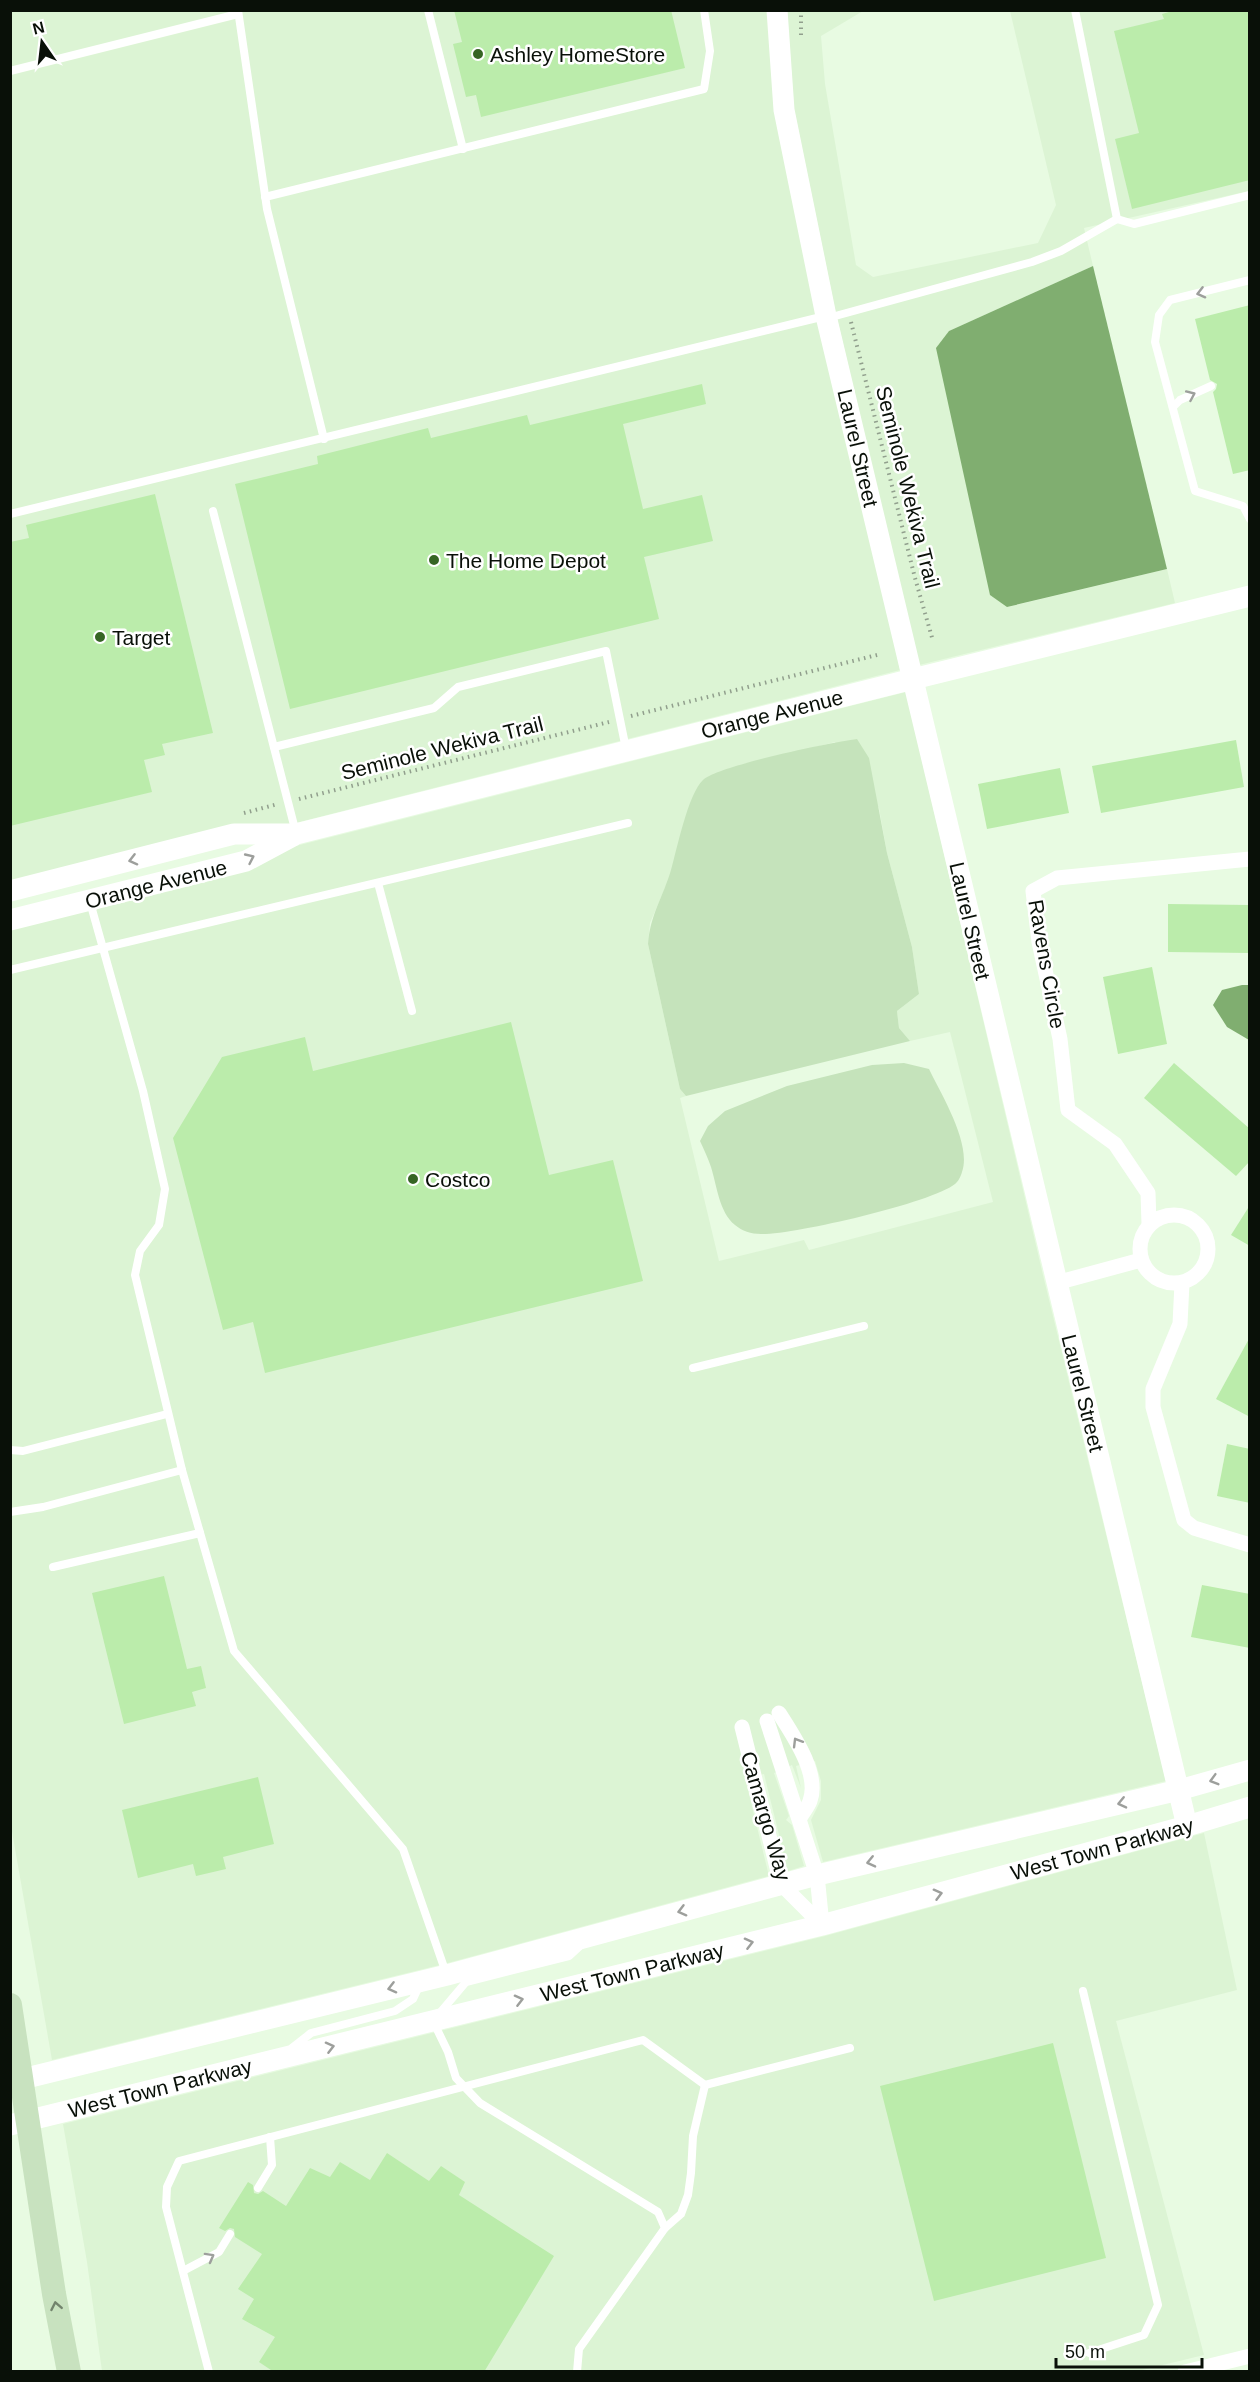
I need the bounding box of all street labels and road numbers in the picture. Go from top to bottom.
street label: Seminole Wekiva Trail [872,384,944,590]
street label: Laurel Street [833,387,883,509]
street label: Orange Avenue [699,685,845,743]
street label: Seminole Wekiva Trail [339,712,545,784]
street label: Orange Avenue [83,855,229,913]
street label: Laurel Street [945,860,995,982]
street label: Ravens Circle [1024,898,1070,1030]
street label: Laurel Street [1057,1332,1109,1454]
street label: Camargo Way [737,1749,796,1884]
street label: West Town Parkway [1008,1813,1196,1884]
street label: West Town Parkway [538,1938,727,2006]
street label: West Town Parkway [66,2054,255,2122]

